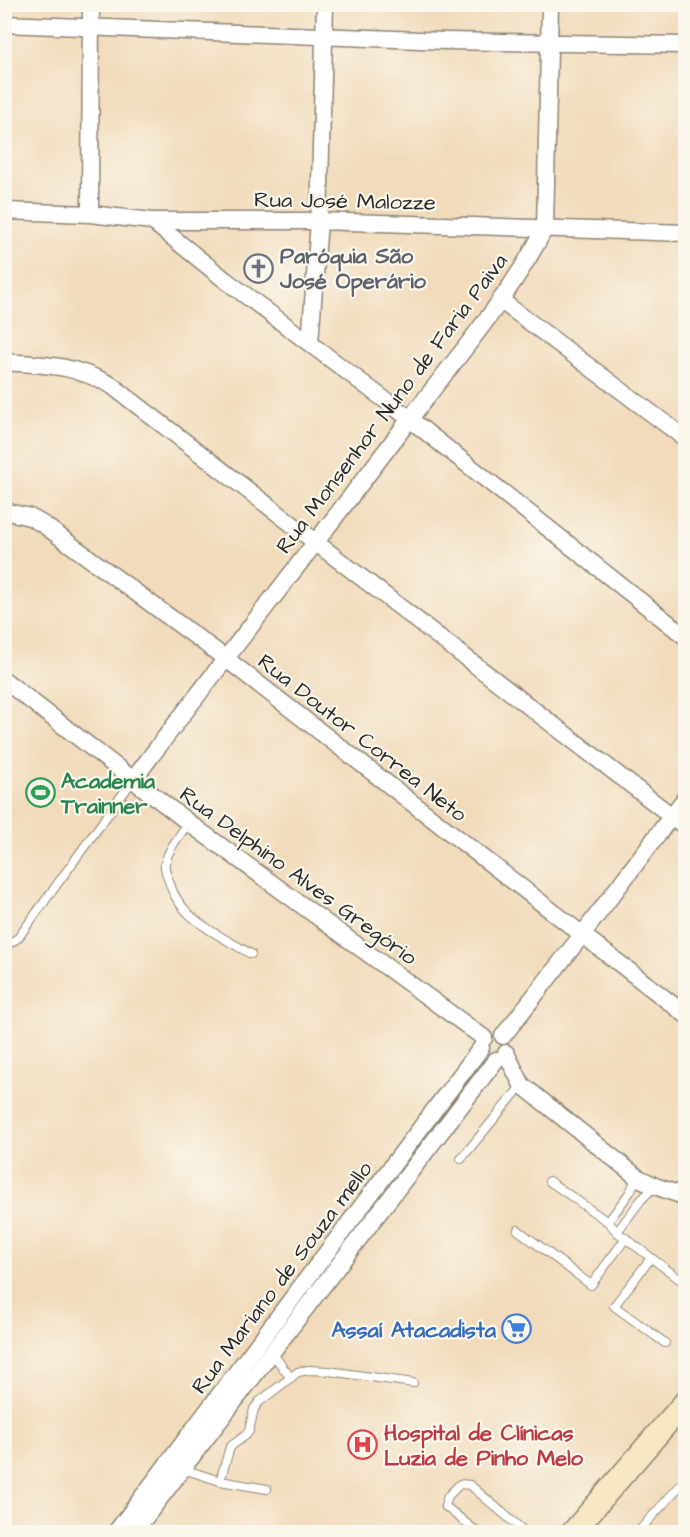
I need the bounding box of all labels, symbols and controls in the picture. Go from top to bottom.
street label: Rua José Malozze [254,184,436,219]
place label: Paróquia São José Operário [279,241,426,297]
street label: Rua Monsenhor Nuno de Faria Paiva [269,247,516,560]
church icon: Paróquia São José Operário [243,252,275,284]
street label: Rua Doutor Correa Neto [251,647,474,830]
place label: Academia Trainner [60,766,156,822]
sports icon: Academia Trainner [24,777,56,809]
street label: Rua Delphino Alves Gregório [172,779,424,974]
street label: Rua Mariano de Souza mello [184,1155,380,1401]
supermarket icon: Assaí Atacadista [501,1313,533,1345]
place label: Assaí Atacadista [331,1315,497,1346]
place label: Hospital de Clínicas Luzia de Pinho Melo [384,1418,584,1474]
hospital icon: Hospital de Clínicas Luzia de Pinho Melo [347,1429,379,1461]

